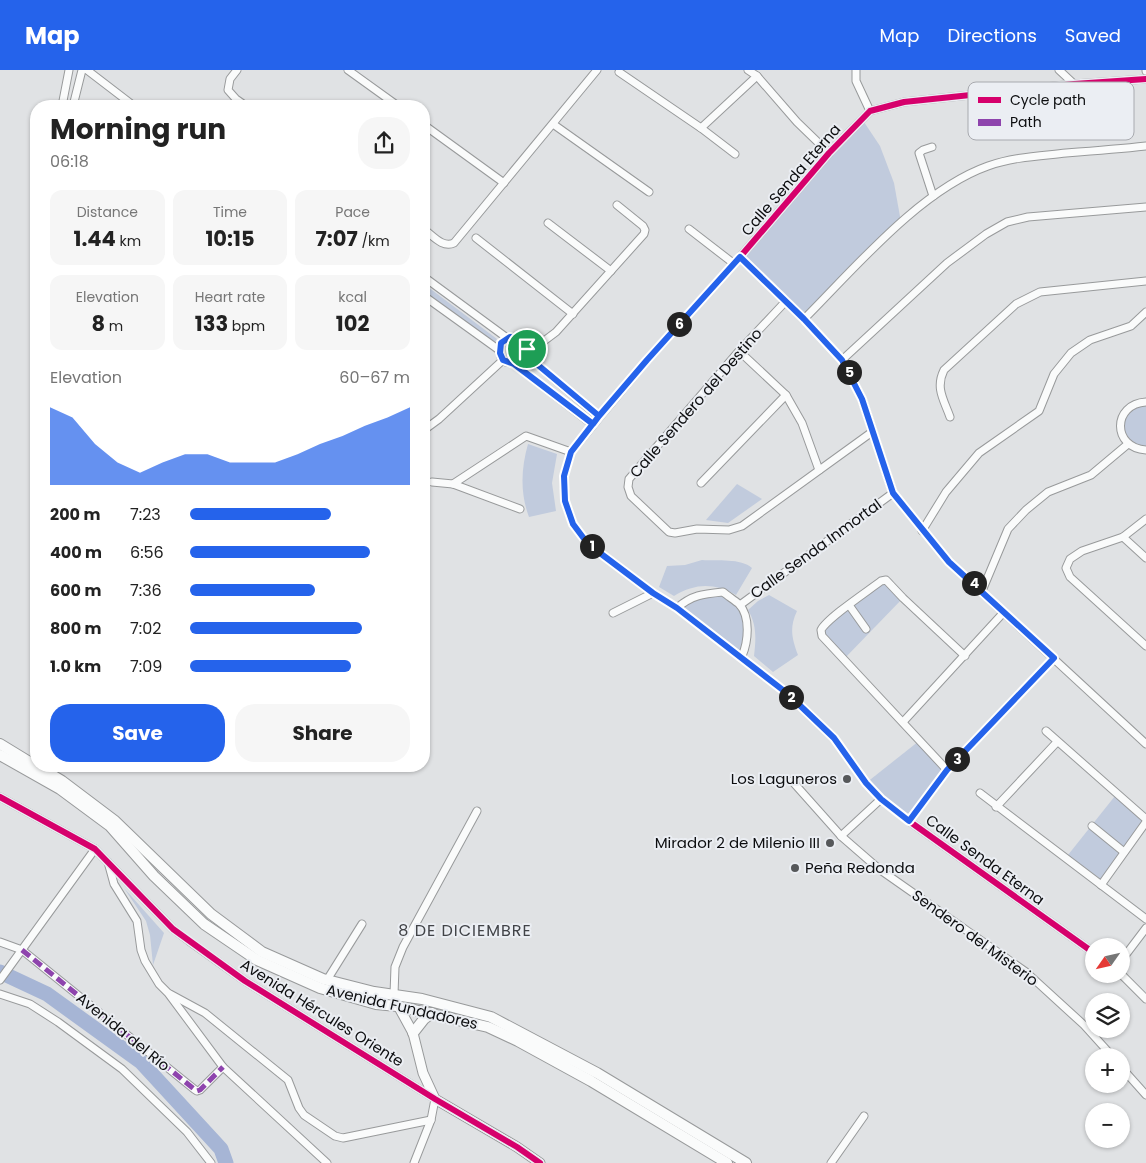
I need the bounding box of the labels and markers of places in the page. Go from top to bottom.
pin: 6 [666,312,692,336]
pin [506,328,548,370]
pin: 5 [836,360,862,384]
pin: 1 [580,534,604,558]
pin: 4 [962,570,986,596]
pin: 2 [778,684,804,710]
pin: 3 [944,746,970,772]
place label: Los Laguneros [731,768,837,789]
marker: Los Laguneros [841,773,853,785]
place label: Mirador 2 de Milenio III [655,832,820,853]
marker: Mirador 2 de Milenio III [824,837,836,849]
place label: Peña Redonda [805,857,915,878]
marker: Peña Redonda [789,862,801,874]

